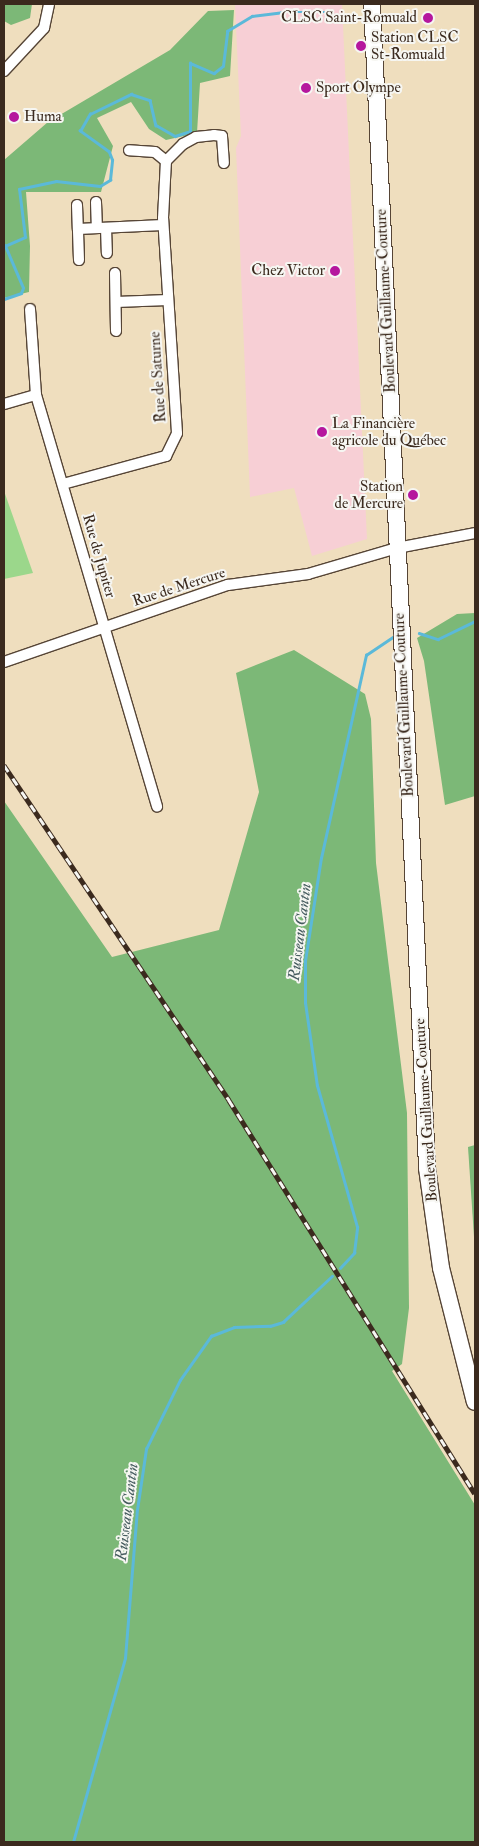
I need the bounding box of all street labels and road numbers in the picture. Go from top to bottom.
street label: Boulevard Guillaume-Couture [372,209,400,393]
street label: Rue de Saturne [146,331,170,423]
street label: Rue de Jupiter [78,512,120,600]
street label: Rue de Mercure [130,564,228,610]
street label: Boulevard Guillaume-Couture [390,613,418,797]
street label: Boulevard Guillaume-Couture [411,1018,441,1202]

